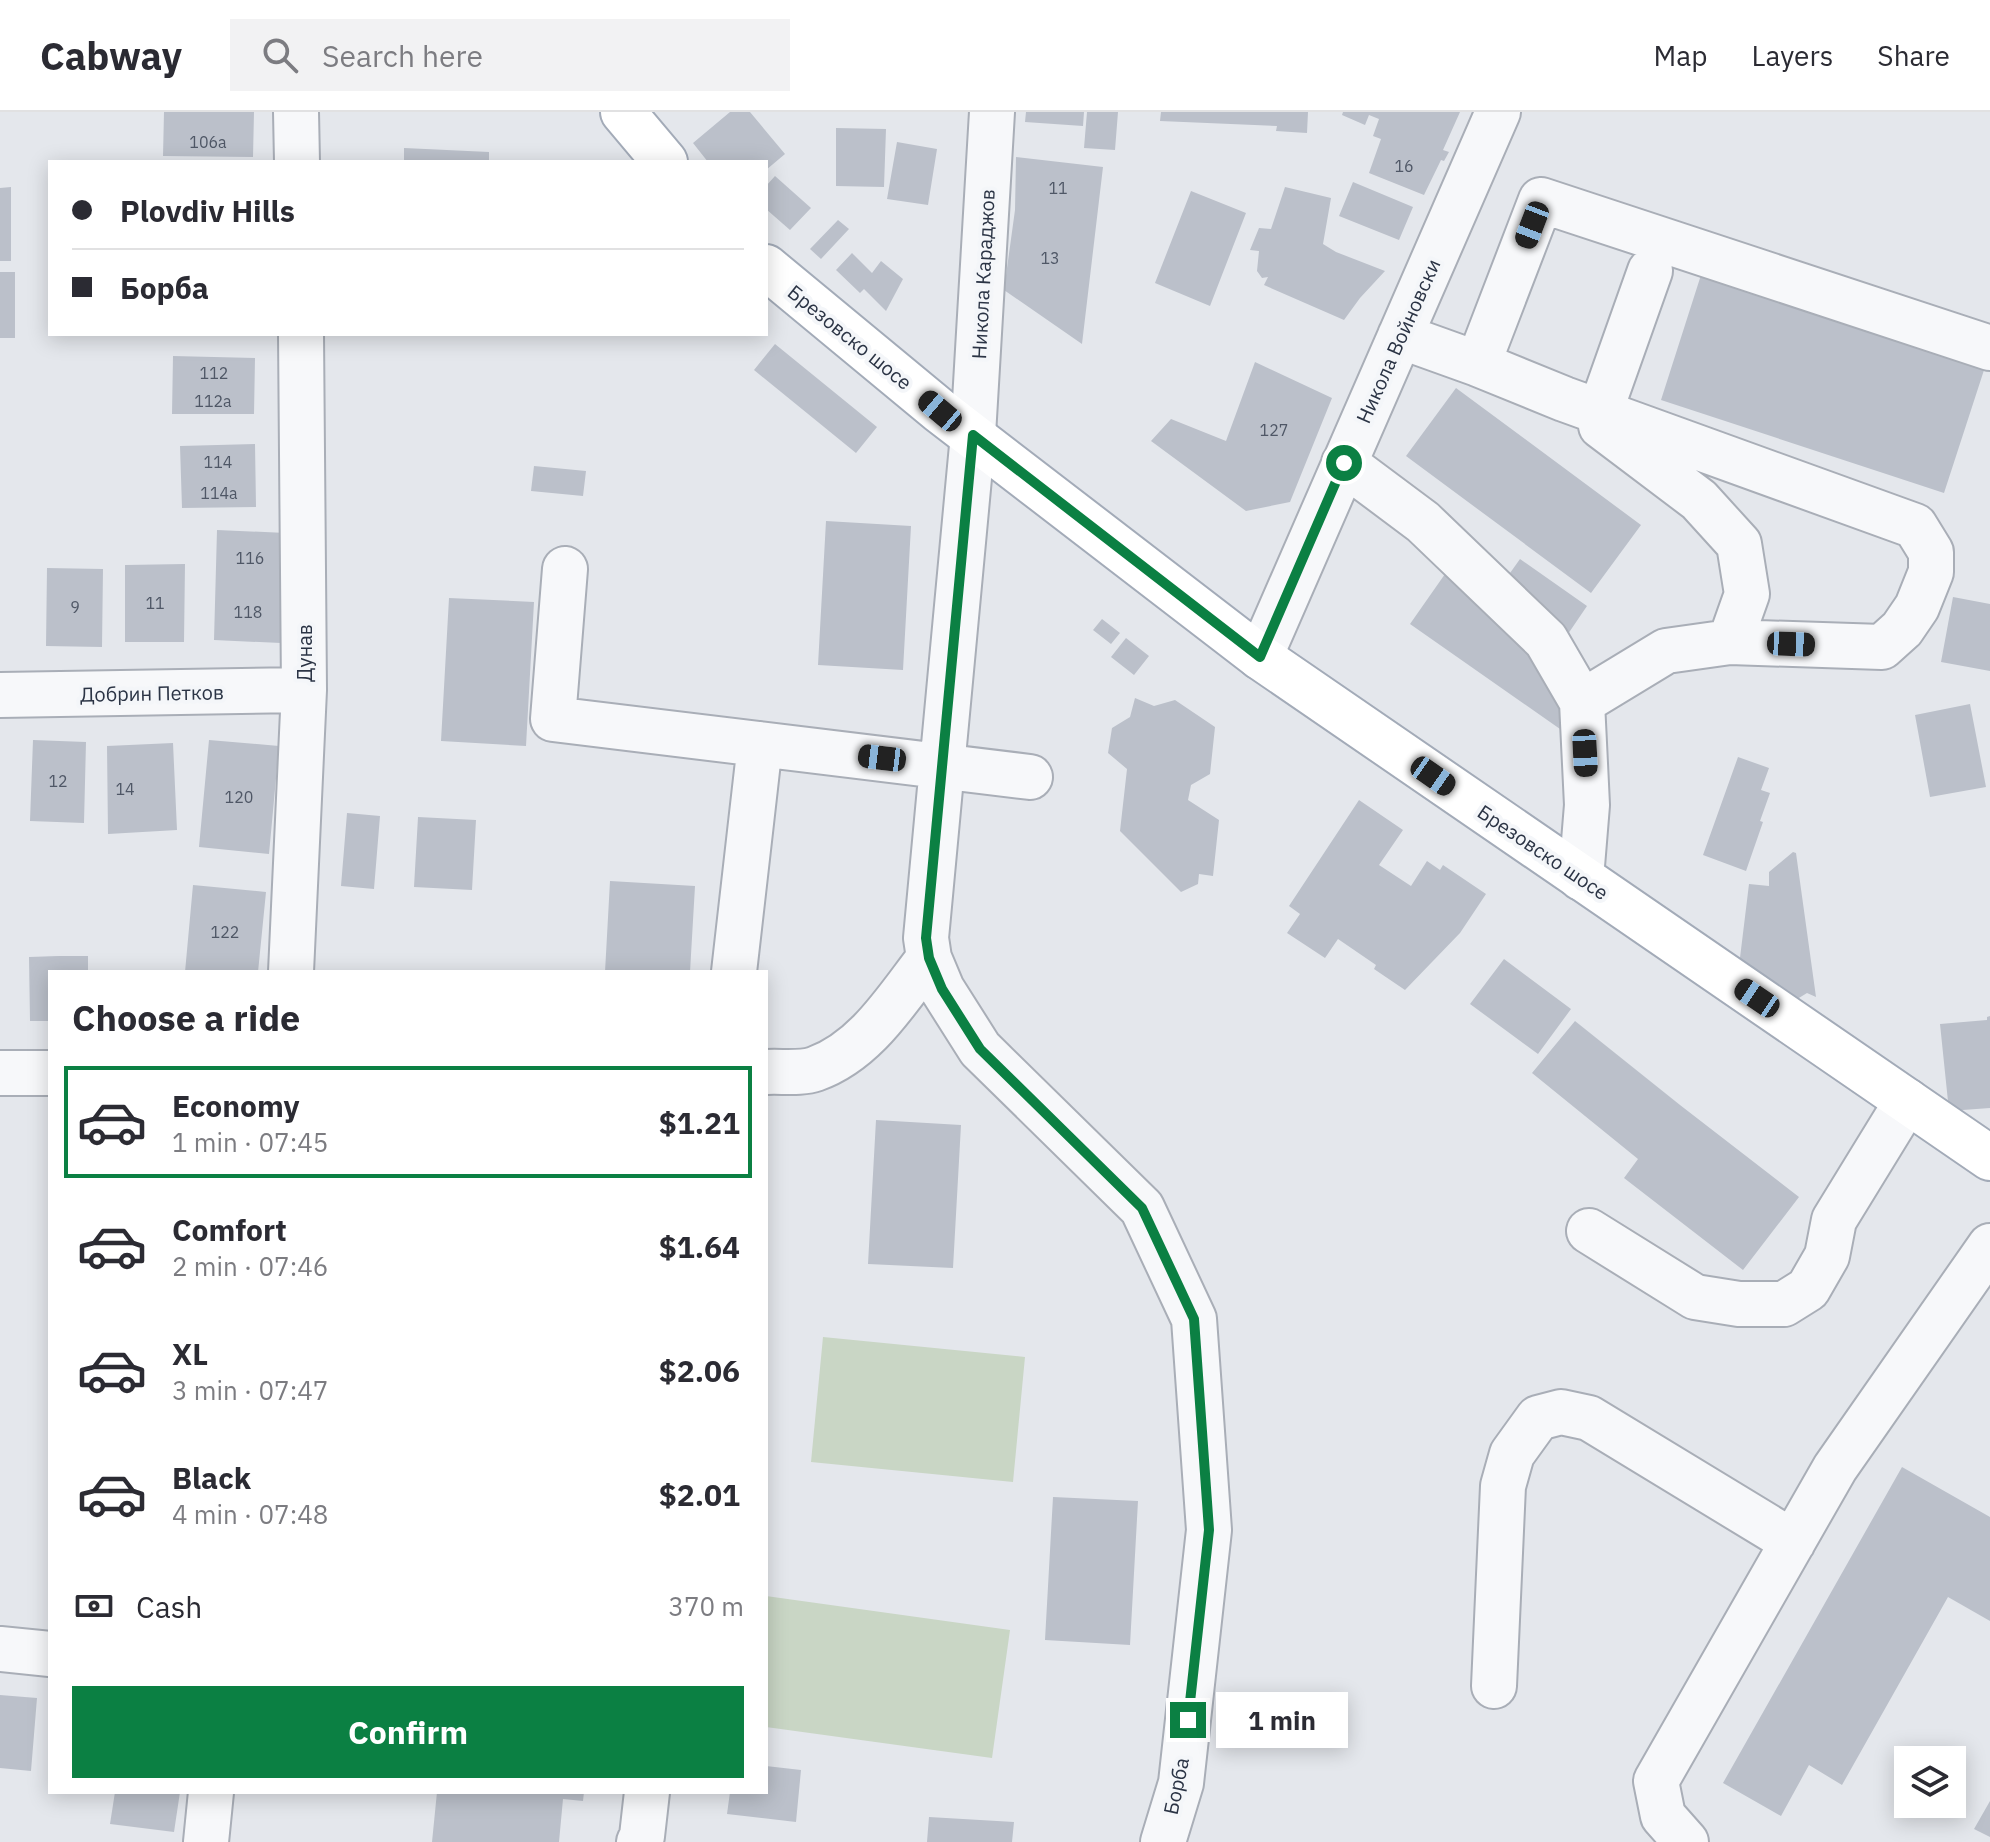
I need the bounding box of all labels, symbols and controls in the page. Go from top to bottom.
search box [230,19,790,91]
text: Cabway [40,31,182,80]
icon: search [258,33,302,77]
text: Search here [322,36,483,75]
text: Map [1653,37,1707,74]
text: Layers [1751,37,1833,74]
text: Share [1877,37,1950,74]
house number: 106a [189,132,227,152]
house number: 16 [1394,156,1414,176]
house number: 11 [1048,178,1068,198]
street label: Никола Караджов [965,188,1001,360]
text: Plovdiv Hills [120,191,295,230]
car [1512,198,1552,252]
house number: 13 [1040,248,1060,268]
street label: Никола Войновски [1350,254,1446,428]
text: Борба [120,268,209,307]
street label: Брезовско шосе [782,279,918,395]
house number: 112 [200,363,228,383]
car [914,386,966,436]
house number: 112a [194,391,232,411]
house number: 127 [1260,420,1288,440]
route start [1326,445,1362,481]
house number: 114 [204,452,232,472]
house number: 114a [200,483,238,503]
house number: 116 [236,548,264,568]
house number: 11 [145,593,165,613]
house number: 9 [70,597,80,617]
house number: 118 [234,602,262,622]
street label: Дунав [291,624,318,682]
car [1767,631,1815,657]
street label: Добрин Петков [80,678,224,708]
car [1572,728,1598,778]
car [857,743,907,773]
car [1406,752,1460,800]
house number: 12 [48,771,68,791]
house number: 14 [115,779,135,799]
house number: 120 [225,787,253,807]
street label: Брезовско шосе [1472,798,1614,906]
house number: 122 [211,922,239,942]
car [1730,975,1784,1021]
text: Choose a ride [72,994,300,1041]
icon: car [76,1086,148,1158]
text: Economy [172,1086,300,1125]
text: $1.21 [659,1103,740,1142]
text: 1 min · 07:45 [172,1125,328,1159]
icon: car [76,1210,148,1282]
text: Comfort [172,1210,287,1249]
text: $1.64 [659,1227,740,1266]
text: 2 min · 07:46 [172,1249,328,1283]
icon: car [76,1334,148,1406]
text: XL [172,1334,208,1373]
text: $2.06 [659,1351,740,1390]
text: 3 min · 07:47 [172,1373,328,1407]
icon: car [76,1458,148,1530]
text: Black [172,1458,251,1497]
text: $2.01 [659,1475,740,1514]
text: 4 min · 07:48 [172,1497,328,1531]
icon: cash [72,1584,116,1628]
text: Cash [136,1587,202,1626]
text: 370 m [668,1589,744,1623]
button: Confirm [72,1686,744,1778]
callout: 1 min [1216,1692,1348,1748]
route end [1170,1702,1206,1738]
text: 1 min [1248,1703,1316,1737]
map controls [1894,1746,1966,1818]
button: layers [1894,1746,1966,1818]
street label: Борба [1157,1755,1195,1817]

